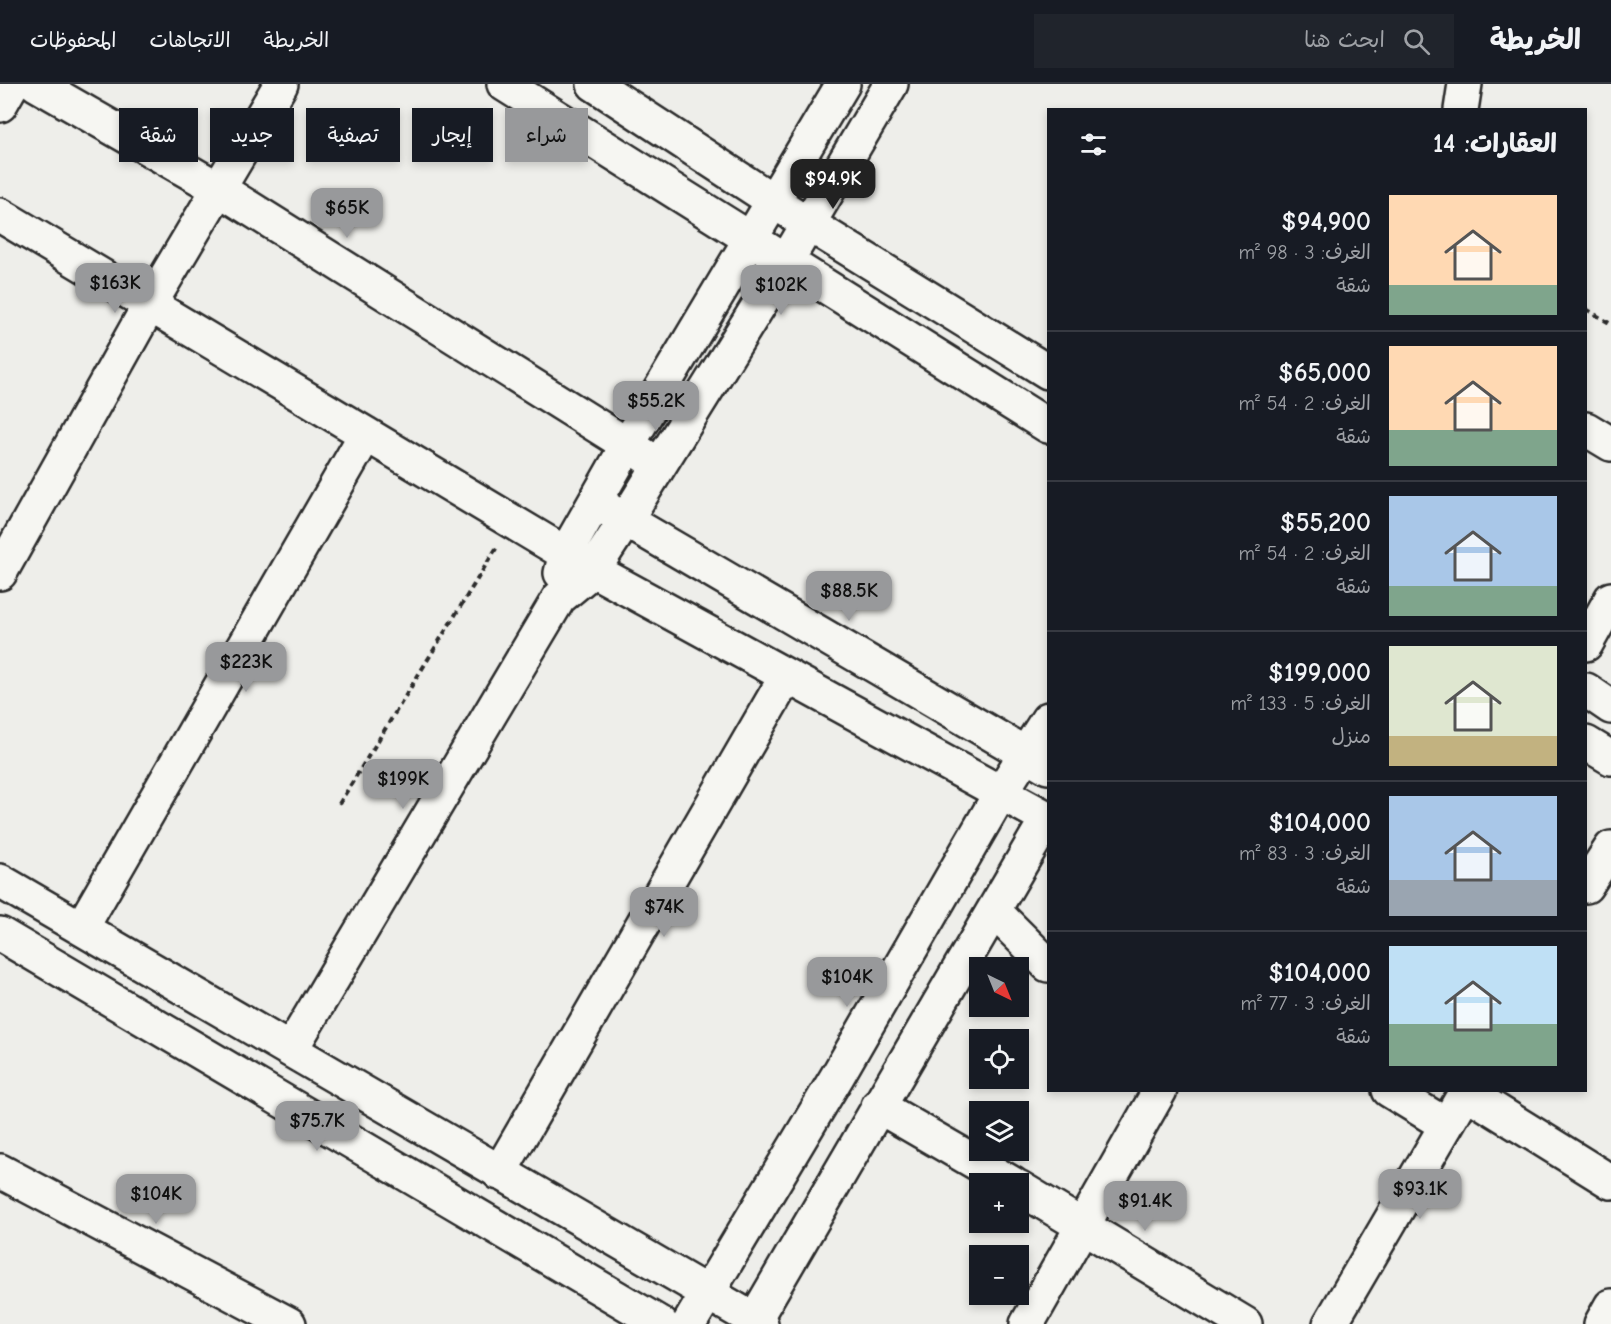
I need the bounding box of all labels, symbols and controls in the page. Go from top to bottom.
search box [1034,14,1454,68]
text: الخريطة [1490,24,1581,56]
icon: search [1400,25,1433,58]
text: ابحث هنا [1304,27,1385,53]
text: المحفوظات [30,28,116,52]
text: الاتجاهات [149,28,231,52]
text: الخريطة [264,28,329,52]
chip: شقة [119,108,198,162]
chip: جديد [210,108,294,162]
chip: تصفية [306,108,400,162]
chip: إيجار [412,108,493,162]
chip: شراء [505,108,588,162]
icon: filters [1077,128,1110,161]
text: العقارات: 14 [1433,129,1557,159]
pin: $94.9K [784,159,882,210]
text: $94.9K [804,167,862,190]
pin: $65K [311,188,383,239]
text: $65K [325,196,369,219]
text: $94,900 [1281,207,1371,237]
icon: home [1437,219,1509,291]
text: الغرف: 3 · 98 m² [1238,241,1371,264]
pin: $163K [73,263,157,314]
pin: $102K [739,265,823,316]
text: $163K [89,271,141,294]
text: $102K [755,273,807,296]
text: شقة [1336,274,1371,297]
text: $65,000 [1278,358,1371,388]
icon: home [1437,370,1509,442]
pin: $55.2K [607,381,705,432]
text: $55.2K [627,389,685,412]
text: الغرف: 2 · 54 m² [1238,392,1371,415]
text: شقة [1336,425,1371,448]
text: $55,200 [1280,508,1371,538]
icon: home [1437,520,1509,592]
text: الغرف: 2 · 54 m² [1238,542,1371,565]
pin: $88.5K [800,571,898,622]
text: شقة [1336,575,1371,598]
text: $88.5K [820,579,878,602]
pin: $223K [204,642,288,693]
text: $223K [219,650,273,673]
text: $199,000 [1268,658,1371,688]
icon: home [1437,670,1509,742]
text: الغرف: 5 · 133 m² [1230,692,1371,715]
text: منزل [1332,725,1371,748]
pin: $199K [361,759,445,810]
text: $199K [377,767,429,790]
text: $104,000 [1268,808,1371,838]
icon: home [1437,820,1509,892]
text: الغرف: 3 · 83 m² [1239,842,1371,865]
text: شقة [1336,875,1371,898]
pin: $74K [628,887,700,938]
text: $74K [644,895,684,918]
pin: $104K [805,957,889,1008]
north arrow [969,957,1029,1017]
map controls [969,957,1029,1305]
text: $104,000 [1268,958,1371,988]
text: $104K [821,965,873,988]
icon: home [1437,970,1509,1042]
text: الغرف: 3 · 77 m² [1240,992,1371,1015]
text: شقة [1336,1025,1371,1048]
button: locate [969,1029,1029,1089]
pin: $75.7K [268,1101,366,1152]
button: layers [969,1101,1029,1161]
text: $75.7K [289,1109,345,1132]
pin: $93.1K [1371,1169,1469,1220]
button: + [969,1173,1029,1233]
pin: $104K [114,1174,198,1225]
text: $93.1K [1392,1177,1448,1200]
pin: $91.4K [1096,1181,1194,1232]
text: $104K [130,1182,182,1205]
text: $91.4K [1118,1189,1172,1212]
button: − [969,1245,1029,1305]

